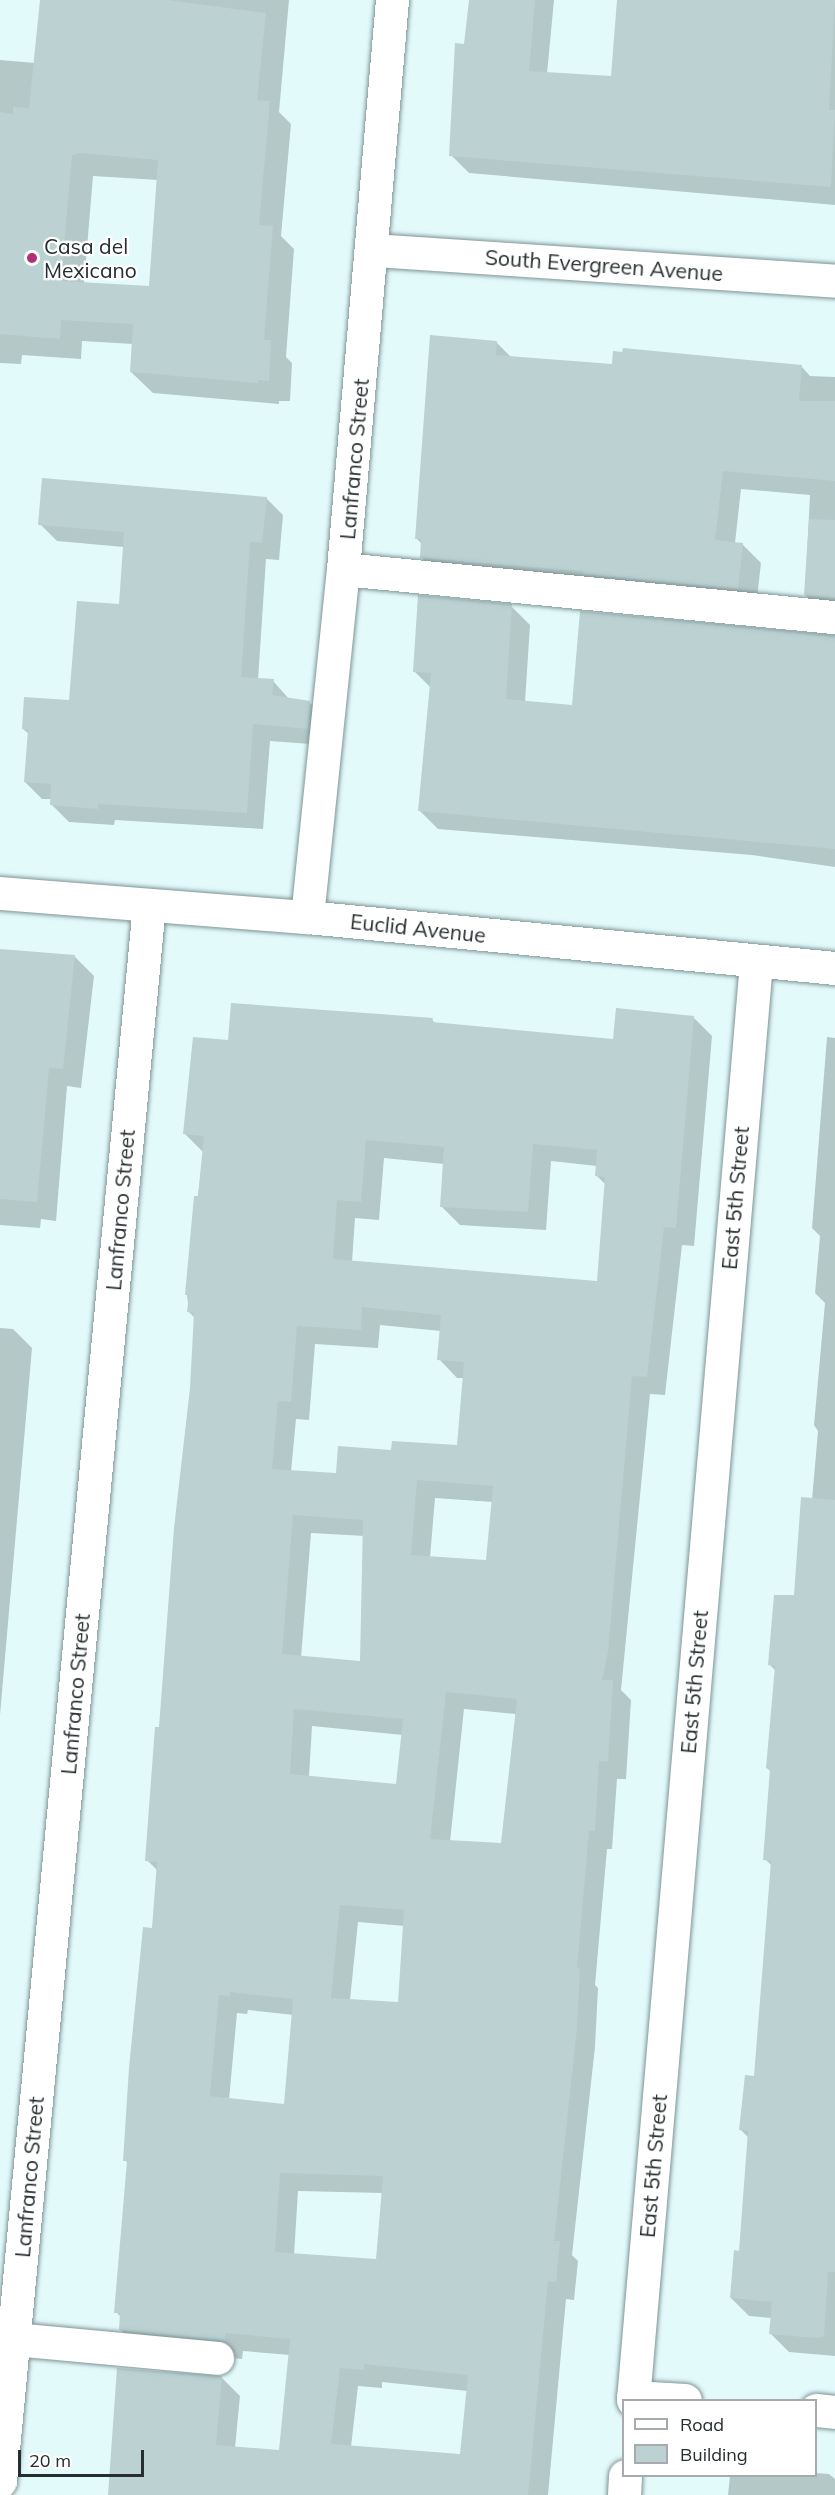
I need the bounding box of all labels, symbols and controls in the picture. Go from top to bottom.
place label: Casa del Mexicano [44,233,137,283]
street label: South Evergreen Avenue [484,244,724,286]
marker: Casa del Mexicano [25,251,39,265]
street label: Lanfranco Street [334,377,374,541]
street label: Euclid Avenue [349,908,487,948]
street label: East 5th Street [716,1125,754,1271]
street label: Lanfranco Street [100,1128,140,1292]
street label: East 5th Street [675,1609,713,1755]
street label: Lanfranco Street [55,1612,95,1776]
street label: East 5th Street [634,2093,672,2239]
street label: Lanfranco Street [9,2095,49,2259]
legend [622,2399,817,2477]
text: Road [680,2413,724,2436]
scale bar [21,2438,147,2476]
text: Building [680,2443,748,2466]
text: 20 m [29,2449,71,2472]

